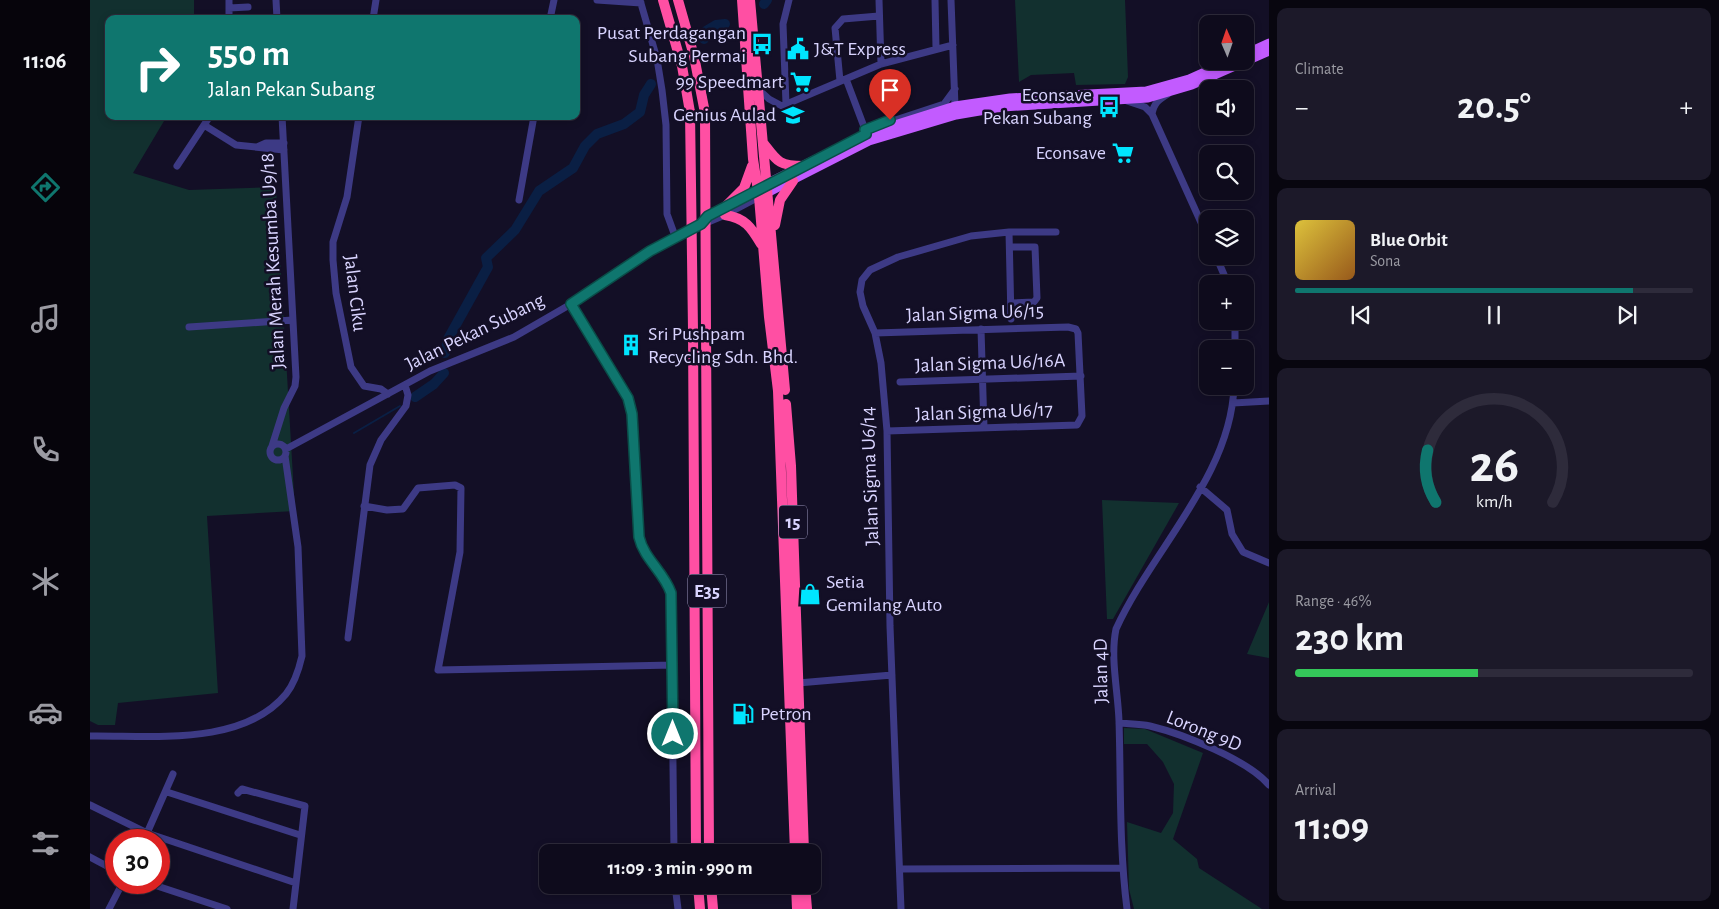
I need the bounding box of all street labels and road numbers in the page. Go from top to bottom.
street label: Jalan Merah Kesumba U9/18 [257,152,289,370]
street label: Jalan Ciku [340,253,370,333]
street label: Jalan Pekan Subang [402,290,548,374]
street label: Jalan Sigma U6/15 [906,301,1044,325]
street label: Jalan Sigma U6/16A [914,350,1066,376]
street label: Jalan Sigma U6/17 [915,400,1053,424]
street label: Jalan Sigma U6/14 [858,406,882,546]
road number: 15 [779,506,807,538]
road number: E35 [688,574,726,608]
street label: Jalan 4D [1090,638,1112,704]
street label: Lorong 9D [1163,707,1245,755]

